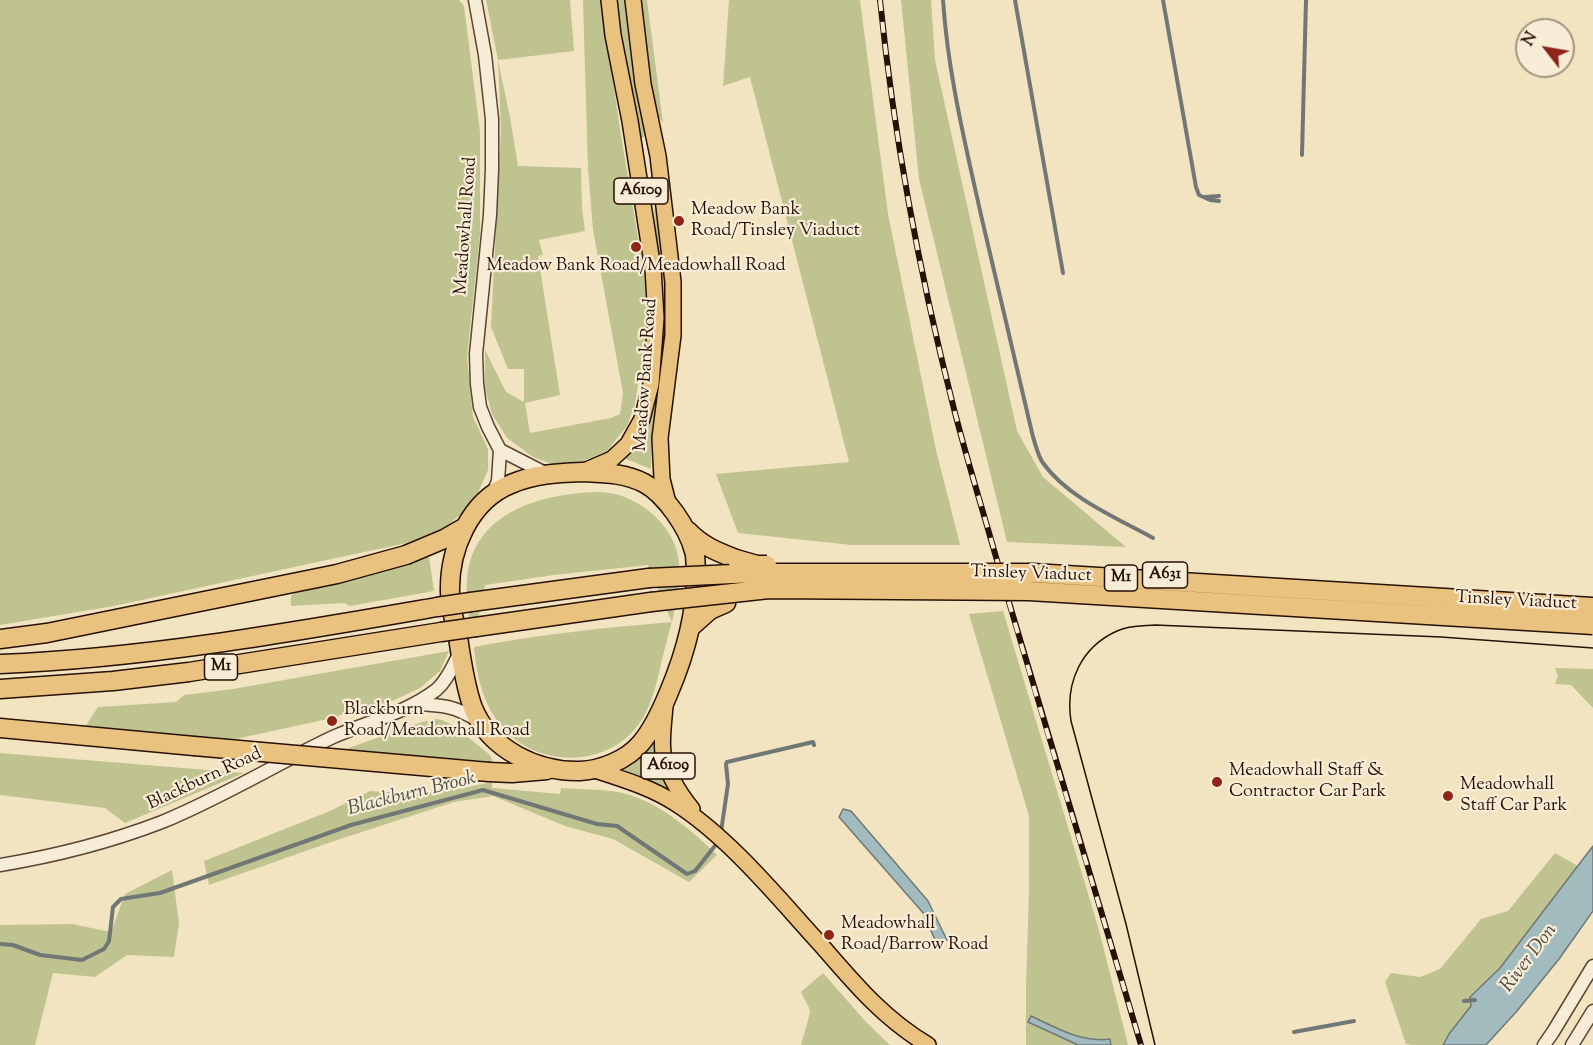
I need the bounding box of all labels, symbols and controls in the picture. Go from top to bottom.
north arrow [1515,18,1575,78]
text: N [1518,28,1544,51]
street label: Meadowhall Road [451,156,483,296]
road number: A6109 [614,178,668,204]
place label: Meadow Bank Road/Tinsley Viaduct [691,200,860,242]
marker: Meadow Bank Road/Tinsley Viaduct [672,214,686,228]
marker: Meadow Bank Road/Meadowhall Road [629,240,643,254]
place label: Meadow Bank Road/Meadowhall Road [486,256,786,278]
street label: Meadow Bank Road [631,298,663,452]
street label: Tinsley Viaduct [970,562,1092,588]
road number: A631 [1142,562,1188,588]
road number: M1 [1104,565,1138,591]
street label: Tinsley Viaduct [1455,588,1577,616]
road number: M1 [204,654,238,680]
place label: Blackburn Road/Meadowhall Road [344,700,530,742]
marker: Blackburn Road/Meadowhall Road [325,714,339,728]
street label: Blackburn Road [144,744,266,816]
road number: A6109 [641,753,695,779]
place label: Meadowhall Staff & Contractor Car Park [1229,761,1386,804]
water label: Blackburn Brook [345,767,479,823]
marker: Meadowhall Staff & Contractor Car Park [1210,775,1224,789]
place label: Meadowhall Staff Car Park [1460,775,1567,818]
marker: Meadowhall Staff Car Park [1441,789,1455,803]
place label: Meadowhall Road/Barrow Road [841,914,988,956]
water label: River Don [1496,920,1564,998]
marker: Meadowhall Road/Barrow Road [822,928,836,942]

